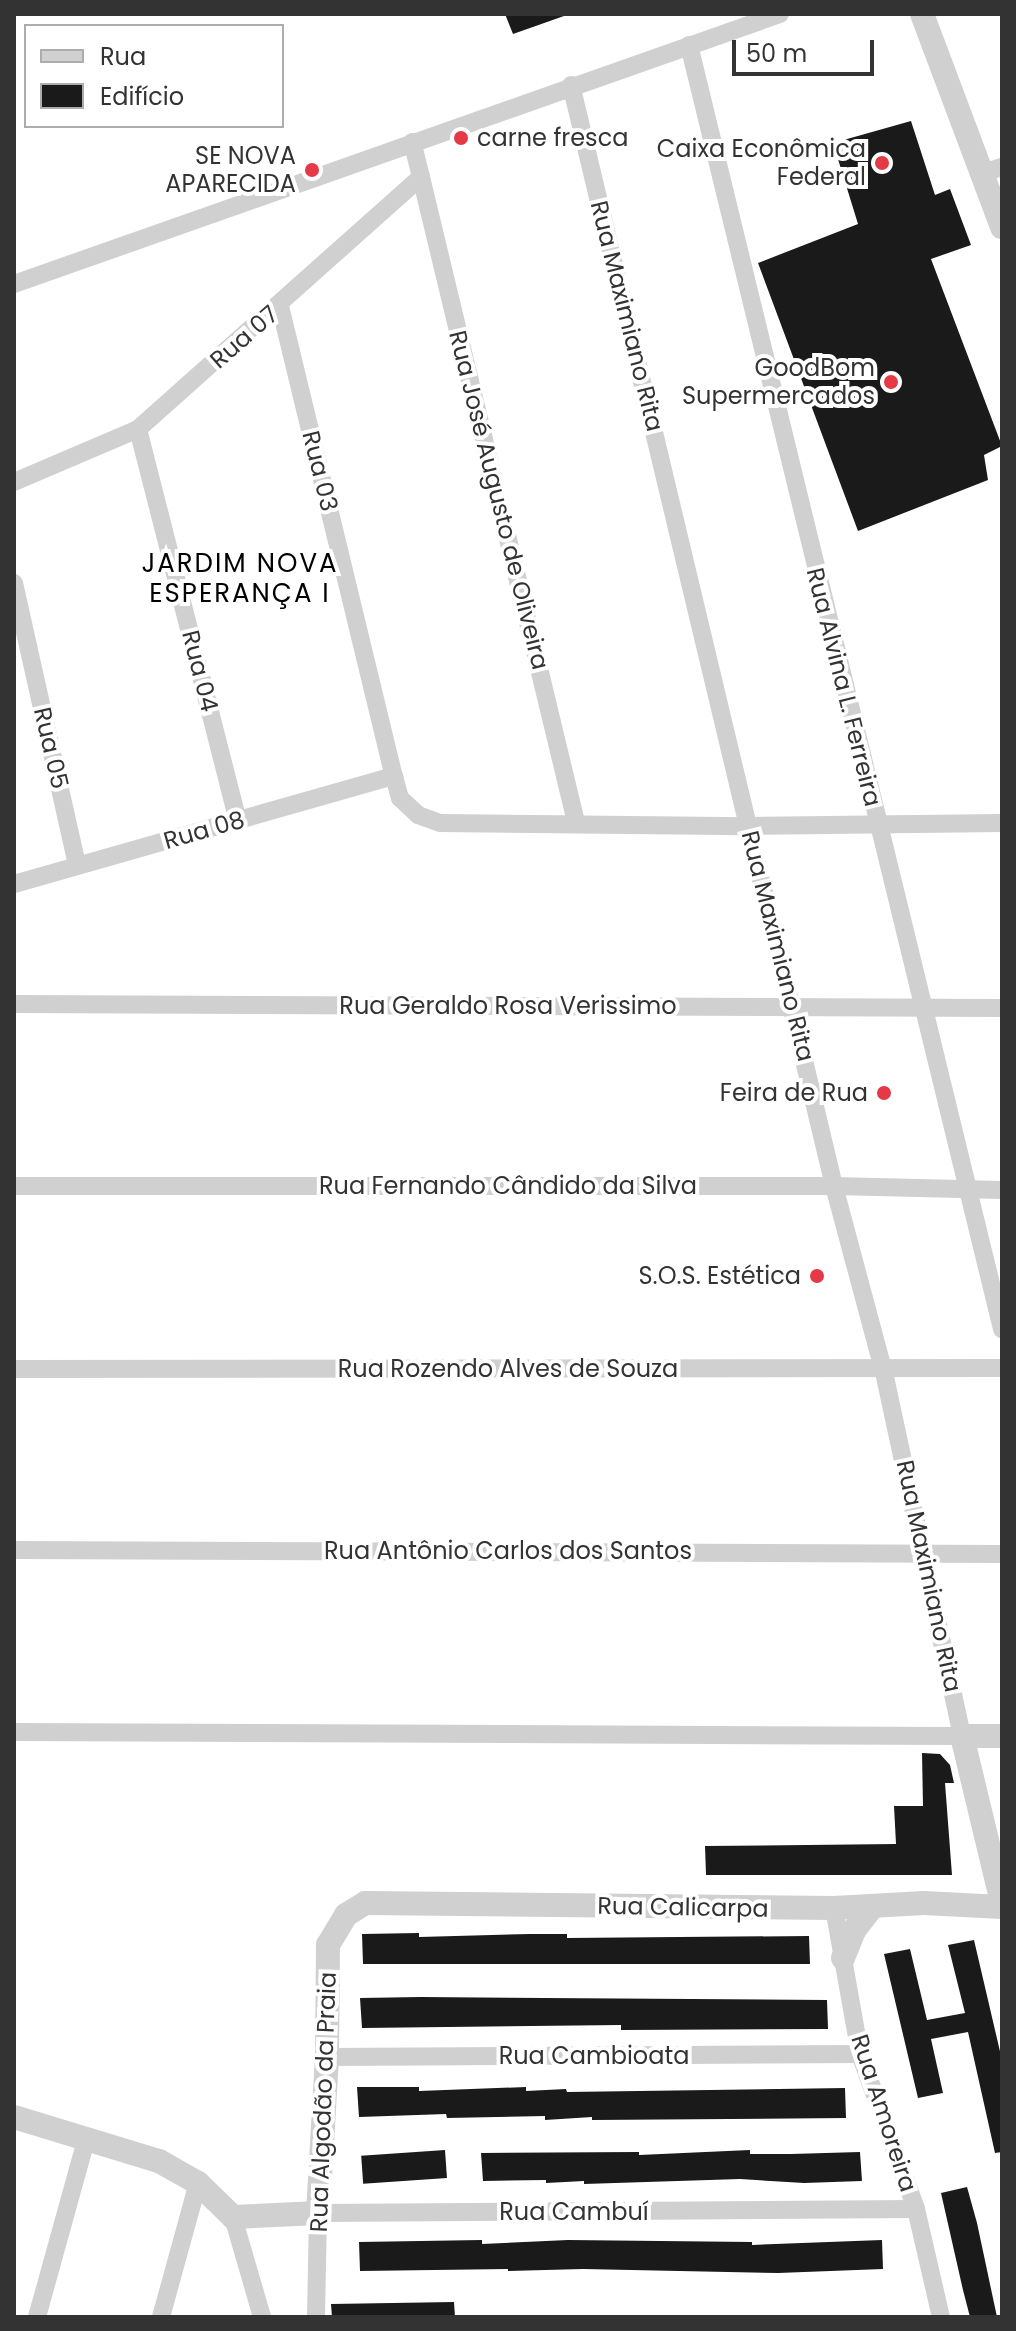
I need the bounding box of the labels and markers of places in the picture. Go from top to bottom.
place label: carne fresca [477,124,628,152]
marker: carne fresca [452,129,470,147]
place label: Caixa Econômica Federal [657,135,866,191]
place label: SE NOVA APARECIDA [165,142,296,198]
marker: Caixa Econômica Federal [873,154,891,172]
marker: SE NOVA APARECIDA [303,161,321,179]
place label: GoodBom Supermercados [682,354,875,410]
marker: GoodBom Supermercados [882,373,900,391]
place label: Feira de Rua [720,1079,868,1107]
marker: Feira de Rua [875,1084,893,1102]
place label: S.O.S. Estética [639,1262,801,1290]
marker: S.O.S. Estética [808,1267,826,1285]

